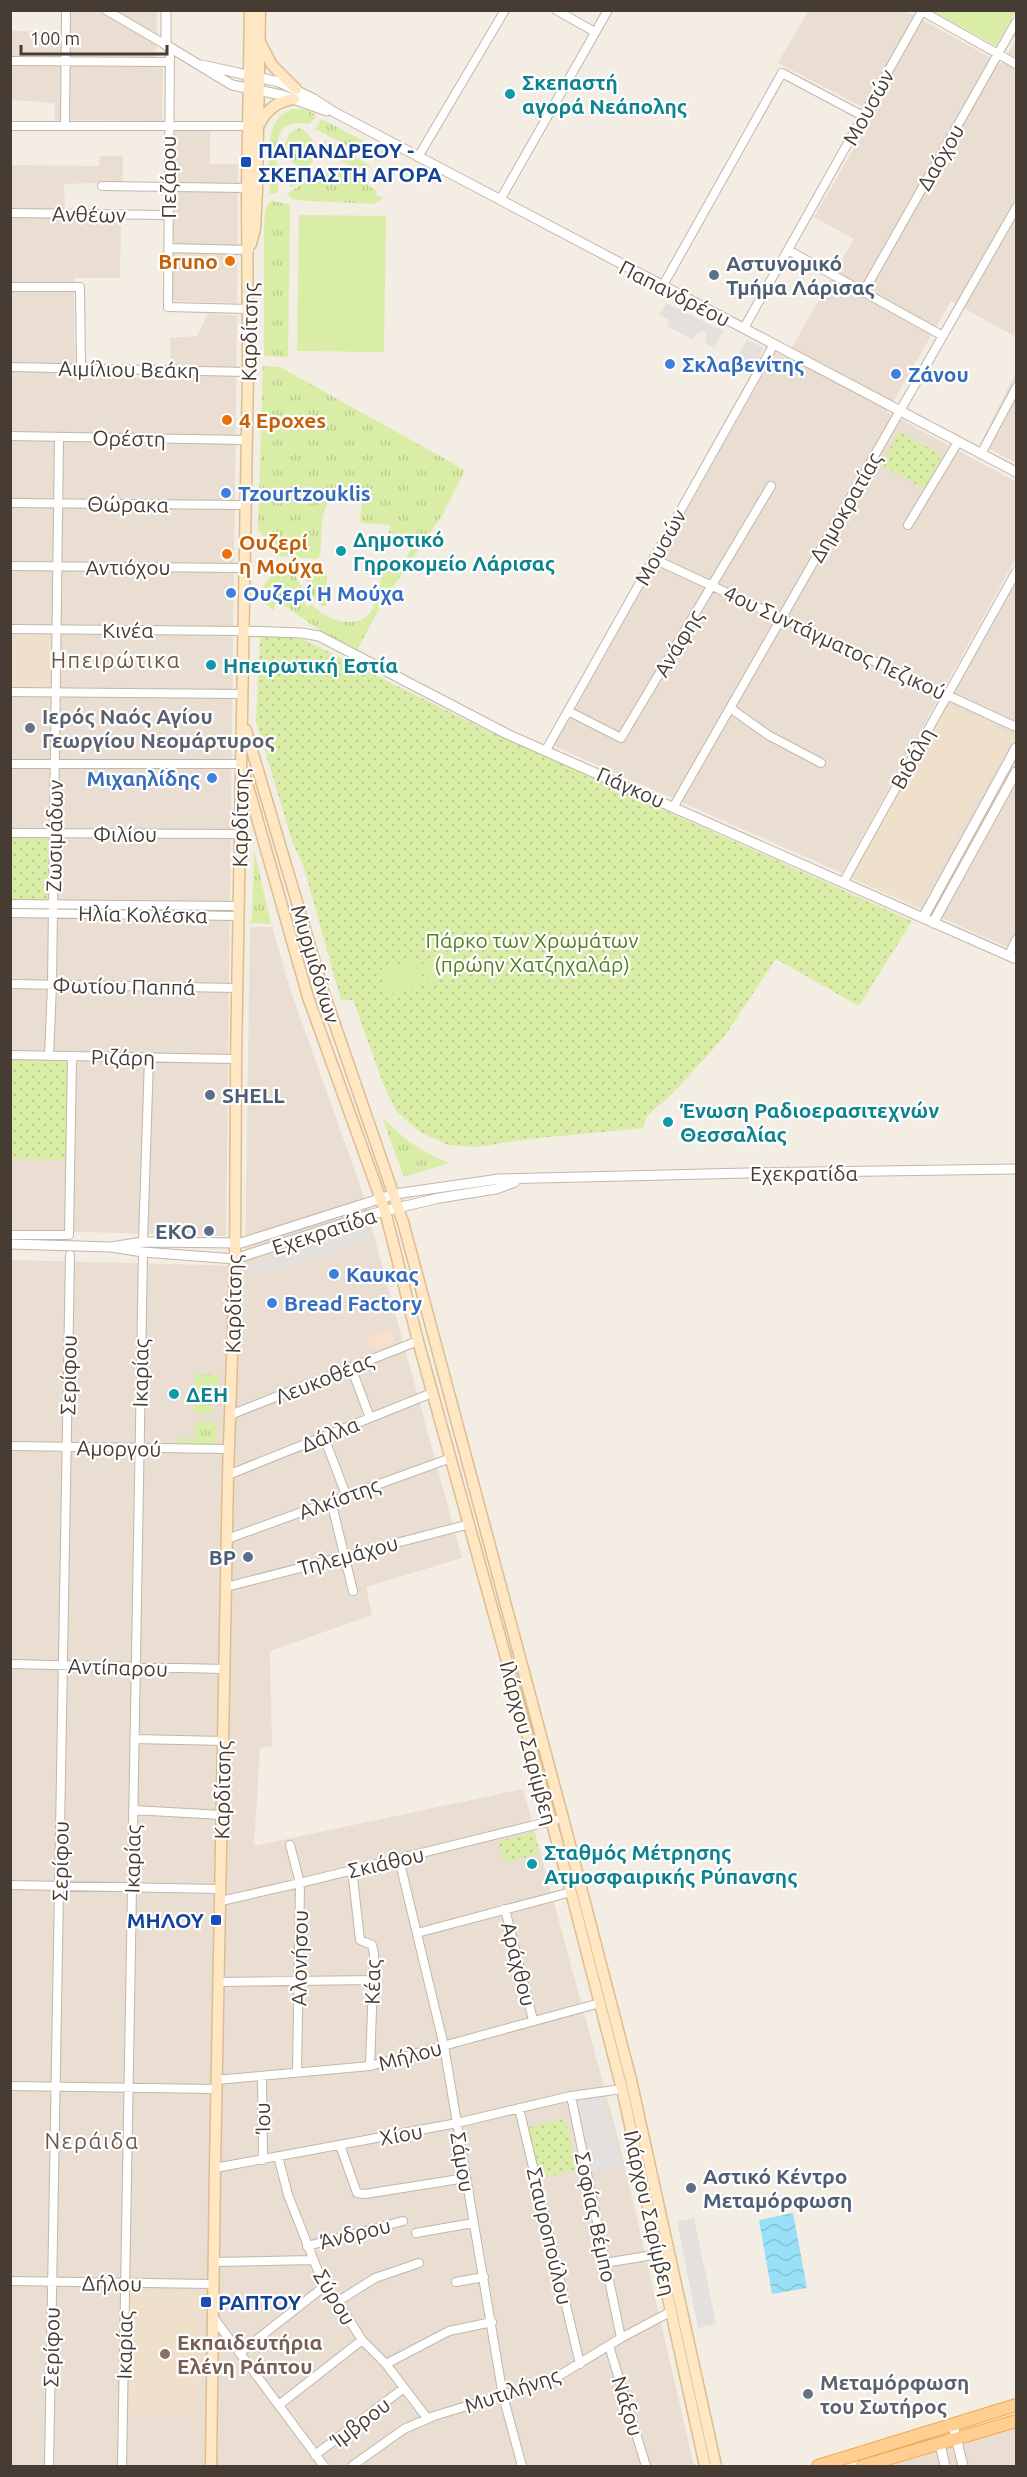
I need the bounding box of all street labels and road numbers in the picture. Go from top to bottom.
street label: Μουσών [837,65,899,149]
street label: Δαόχου [911,120,969,194]
street label: Πεζάρου [156,135,180,219]
street label: Ανθέων [52,201,126,227]
street label: Παπανδρέου [616,255,734,331]
street label: Καρδίτσης [236,282,262,382]
street label: Αιμίλιου Βεάκη [58,356,200,382]
street label: Ορέστη [92,425,166,451]
street label: Δημοκρατίας [804,448,886,566]
street label: Θώρακα [87,491,170,517]
street label: Μουσών [629,505,691,589]
street label: Αντιόχου [85,555,171,579]
street label: 4ου Συντάγματος Πεζικού [720,580,950,704]
street label: Ανάφης [649,605,707,681]
street label: Κινέα [102,618,154,642]
street label: Βιδάλη [885,723,939,793]
street label: Γιάγκου [593,761,669,813]
street label: Καρδίτσης [227,768,253,868]
street label: Ζωσιμάδων [41,780,67,892]
street label: Φιλίου [93,822,157,846]
street label: Ηλία Κολέσκα [78,901,208,927]
street label: Μυρμιδόνων [287,902,345,1026]
street label: Φωτίου Παππά [52,973,196,999]
street label: Ριζάρη [91,1044,155,1070]
street label: Εχεκρατίδα [750,1161,858,1185]
street label: Εχεκρατίδα [269,1203,380,1259]
street label: Καρδίτσης [220,1254,246,1354]
street label: Σερίφου [55,1335,81,1415]
street label: Ικαρίας [127,1338,153,1407]
street label: Λευκοθέας [271,1347,377,1409]
street label: Δάλλα [298,1411,363,1456]
street label: Αμοργού [76,1435,162,1461]
street label: Αλκίστης [295,1472,383,1524]
street label: Τηλεμάχου [295,1530,401,1580]
street label: Αντίπαρου [68,1653,168,1681]
street label: Ιλάρχου Σαρίμβεη [496,1658,562,1828]
street label: Καρδίτσης [209,1740,235,1840]
street label: Σερίφου [47,1821,73,1901]
street label: Ικαρίας [119,1824,145,1893]
street label: Σκιάθου [346,1842,426,1882]
street label: Αλονήσου [286,1910,312,2006]
street label: Αράχθου [497,1919,541,2009]
street label: Κέας [360,1959,384,2005]
street label: Μήλου [376,2035,444,2075]
street label: Ίου [250,2102,274,2135]
street label: Χίου [378,2118,424,2150]
street label: Ιλάρχου Σαρίμβεη [619,2128,681,2298]
street label: Σάμου [446,2130,480,2194]
street label: Σοφίας Βέμπο [570,2150,622,2284]
street label: Σταυροπούλου [523,2165,577,2307]
street label: Άνδρου [317,2213,393,2253]
street label: Σύρου [309,2265,361,2329]
street label: Δήλου [82,2270,142,2296]
street label: Σερίφου [38,2307,64,2387]
street label: Ικαρίας [111,2310,137,2379]
street label: Μυτιλήνης [461,2362,563,2417]
street label: Νάξου [607,2373,648,2439]
street label: Ίμβρου [325,2392,395,2453]

